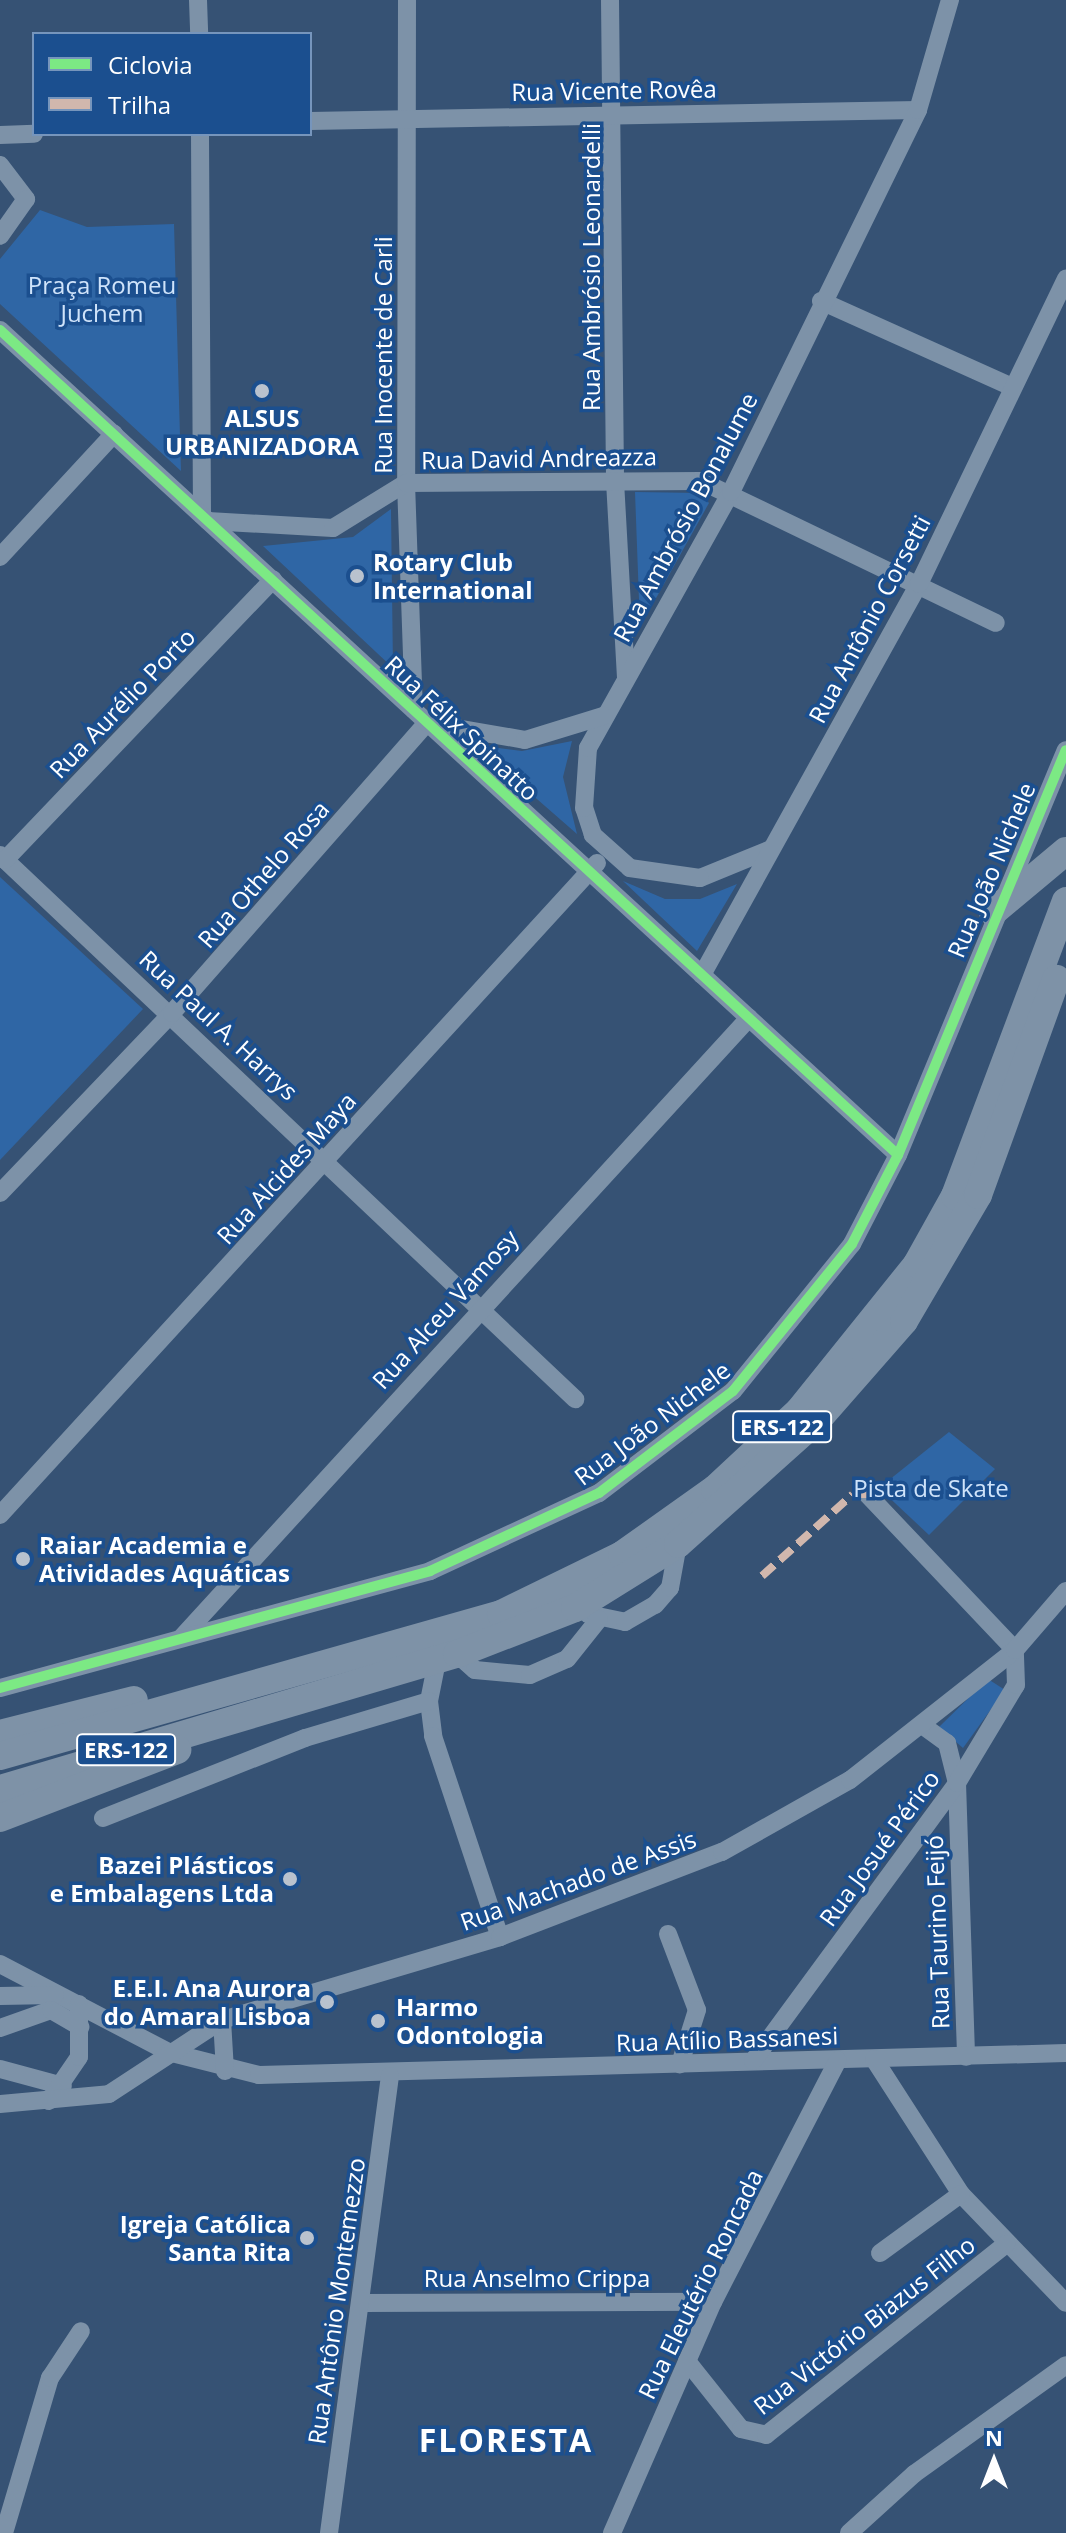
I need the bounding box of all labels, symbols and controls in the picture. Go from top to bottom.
legend [32,32,312,136]
text: Ciclovia [108,48,193,81]
street label: Rua Vicente Rovêa [511,74,717,106]
text: Trilha [108,88,171,121]
street label: Rua Ambrósio Leonardelli [577,123,605,411]
street label: Rua Inocente de Carli [369,236,397,474]
park label: Praça Romeu Juchem [28,271,176,327]
marker: ALSUS URBANIZADORA [253,382,271,400]
street label: Rua Ambrósio Bonalume [607,387,763,647]
place label: ALSUS URBANIZADORA [165,404,359,460]
street label: Rua David Andreazza [421,442,657,474]
street label: Rua Antônio Corsetti [802,510,936,728]
place label: Rotary Club International [373,548,533,604]
marker: Rotary Club International [348,567,366,585]
street label: Rua Aurélio Porto [43,622,201,784]
street label: Rua Félix Spinatto [379,649,545,807]
street label: Rua João Nichele [941,778,1041,962]
street label: Rua Othelo Rosa [191,795,335,953]
street label: Rua Paul A. Harrys [134,944,304,1106]
street label: Rua Alcides Maya [210,1086,362,1250]
street label: Rua Alceu Vamosy [366,1224,524,1394]
street label: Rua João Nichele [569,1355,735,1491]
road number: ERS-122 [732,1409,832,1445]
park label: Pista de Skate [853,1474,1009,1502]
place label: Raiar Academia e Atividades Aquáticas [39,1531,290,1587]
marker: Raiar Academia e Atividades Aquáticas [14,1550,32,1568]
road number: ERS-122 [76,1732,176,1768]
street label: Rua Josué Périco [813,1764,945,1932]
street label: Rua Machado de Assis [456,1824,700,1936]
street label: Rua Taurino Feijó [919,1835,955,2029]
place label: Bazei Plásticos e Embalagens Ltda [50,1851,274,1907]
marker: Bazei Plásticos e Embalagens Ltda [281,1870,299,1888]
place label: E.E.I. Ana Aurora do Amaral Lisboa [104,1974,311,2030]
marker: E.E.I. Ana Aurora do Amaral Lisboa [318,1993,336,2011]
place label: Harmo Odontologia [396,1993,544,2049]
marker: Harmo Odontologia [367,2010,389,2032]
street label: Rua Atílio Bassanesi [615,2021,839,2057]
street label: Rua Antônio Montemezzo [302,2156,370,2446]
street label: Rua Eleutério Roncada [632,2164,768,2404]
place label: Igreja Católica Santa Rita [120,2210,291,2266]
marker: Igreja Católica Santa Rita [298,2229,316,2247]
street label: Rua Victório Biazus Filho [748,2230,980,2420]
street label: Rua Anselmo Crippa [424,2264,650,2292]
district label: FLORESTA [419,2421,593,2459]
north arrow [954,2421,1034,2501]
text: N [985,2422,1003,2452]

